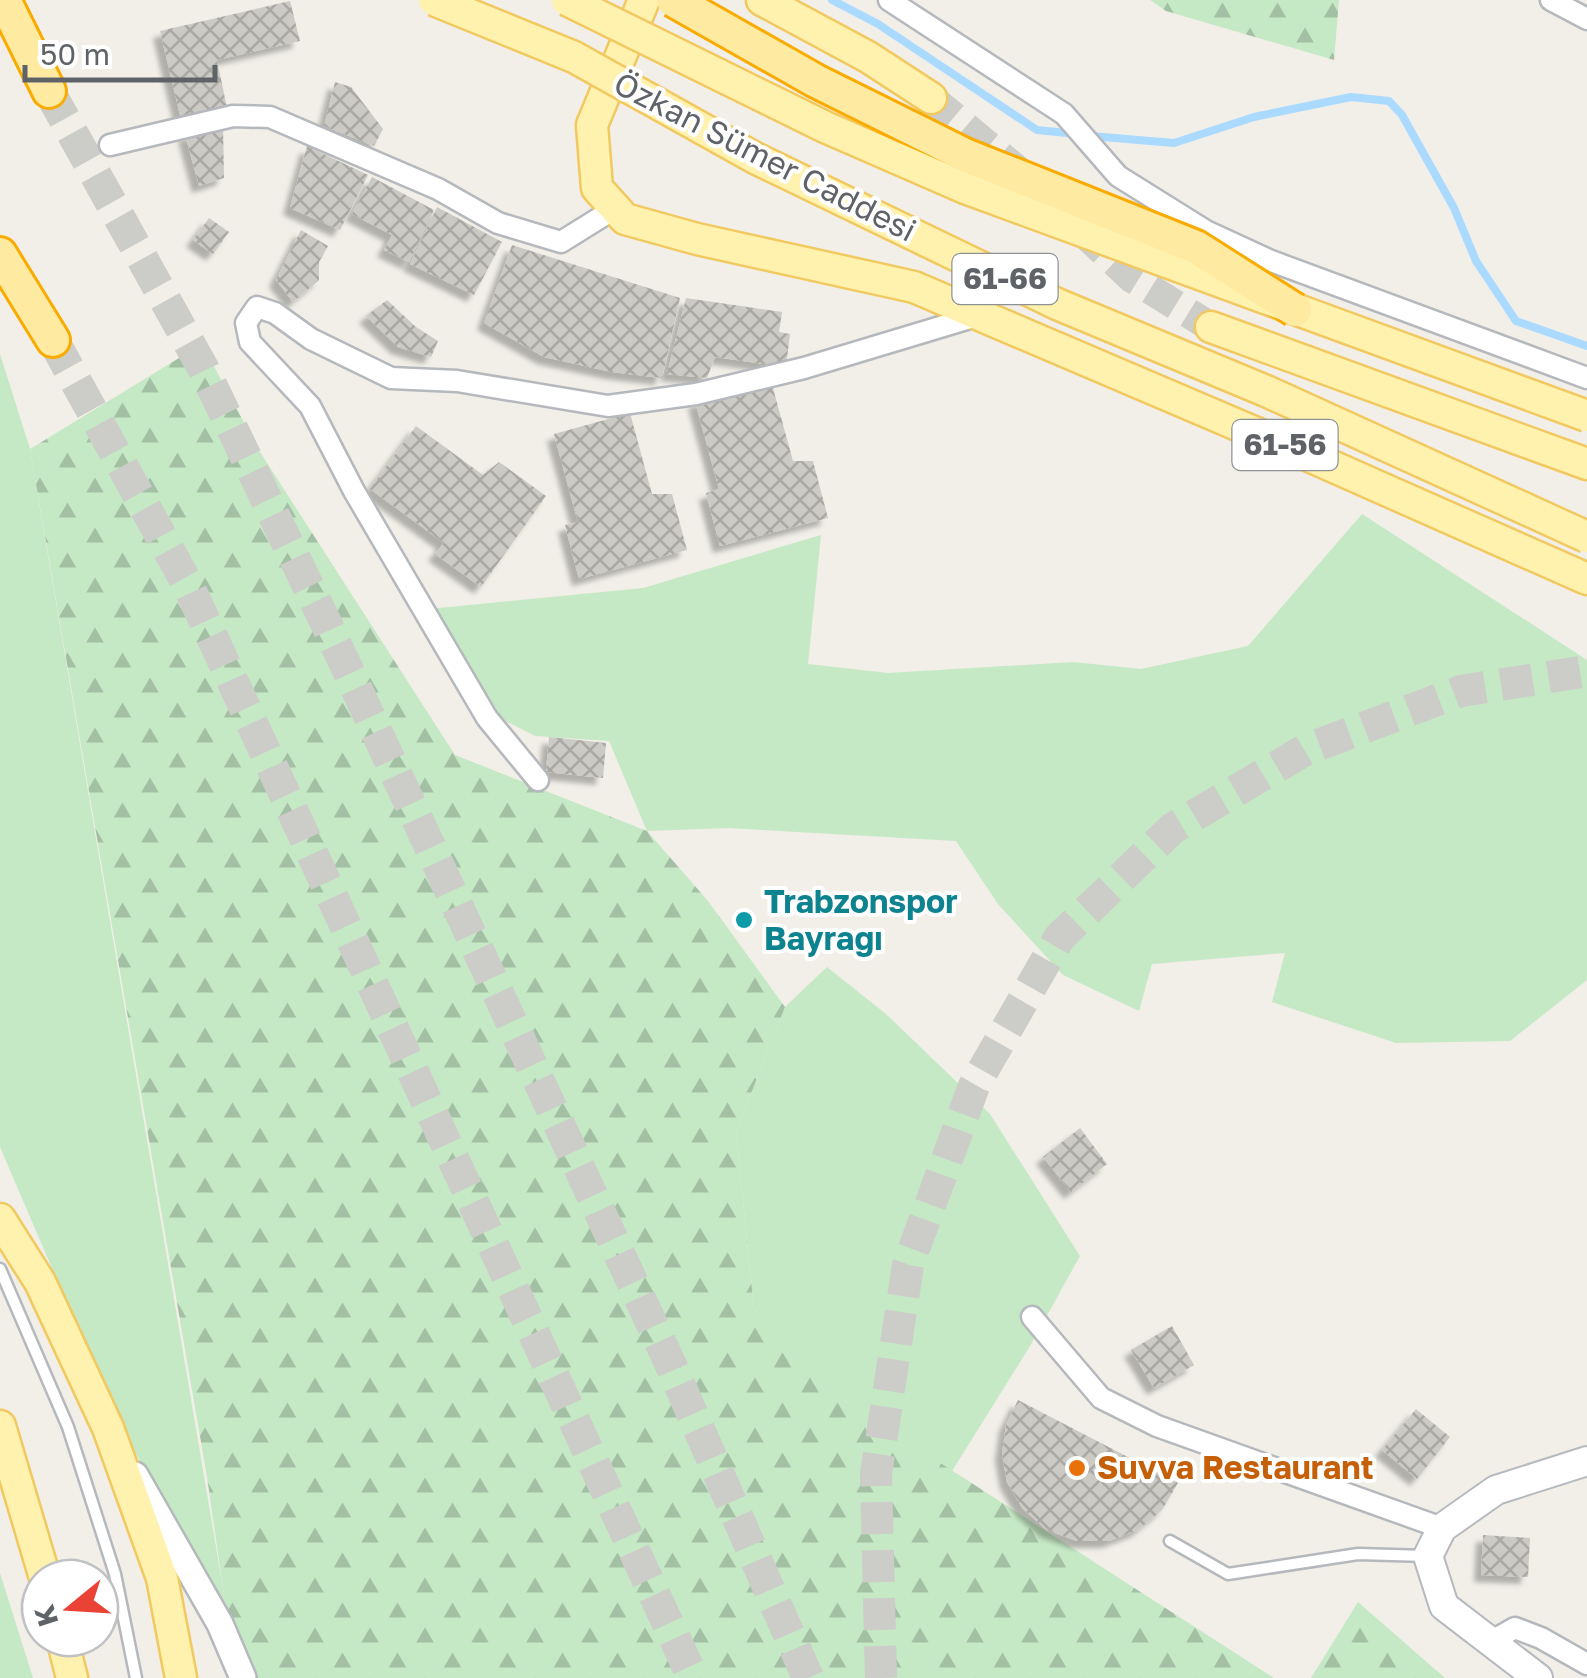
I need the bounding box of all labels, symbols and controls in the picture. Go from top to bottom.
scale bar [25,20,215,82]
text: 50 m [40,36,110,72]
street label: Özkan Sümer Caddesi [608,63,923,249]
road number: 61-66 [952,254,1058,304]
road number: 61-56 [1232,420,1338,470]
place label: Trabzonspor Bayrağı [764,882,958,957]
marker: Trabzonspor Bayrağı [733,909,755,931]
place label: Suvva Restaurant [1097,1448,1374,1486]
marker: Suvva Restaurant [1066,1457,1088,1479]
north arrow [20,1558,120,1658]
text: K [27,1601,65,1631]

